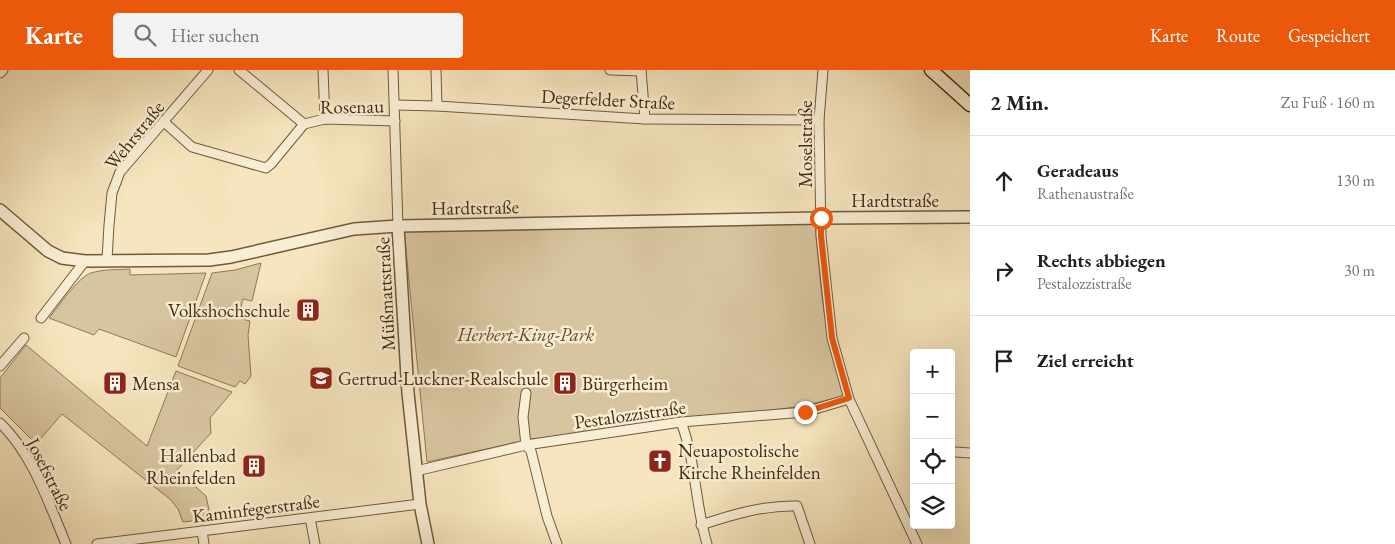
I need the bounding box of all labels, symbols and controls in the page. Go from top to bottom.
search box [113,13,463,58]
text: Karte [25,20,83,51]
icon: search [131,21,159,49]
text: Hier suchen [171,23,260,48]
text: Karte [1150,24,1188,47]
text: Route [1216,24,1260,47]
text: Gespeichert [1288,24,1370,47]
street label: Degerfelder Straße [540,84,676,115]
text: 2 Min. [990,89,1049,116]
text: Zu Fuß · 160 m [1281,92,1375,113]
street label: Rosenau [320,93,384,120]
street label: Wehrstraße [99,96,170,175]
street label: Moselstraße [793,100,818,188]
text: Geradeaus [1037,158,1119,183]
icon: ahead [990,167,1018,195]
text: 130 m [1336,170,1375,191]
text: Rathenaustraße [1037,183,1134,204]
street label: Hardtstraße [851,188,939,213]
street label: Hardtstraße [431,194,519,221]
route start [810,207,833,230]
street label: Müßmattstraße [370,236,401,352]
text: Rechts abbiegen [1037,248,1166,273]
icon: right [990,257,1018,285]
text: 30 m [1344,260,1375,281]
text: Pestalozzistraße [1037,273,1132,294]
building icon: Volkshochschule [295,297,321,323]
place label: Volkshochschule [168,298,290,323]
park label: Herbert-King-Park [456,322,595,347]
icon: arrive [990,347,1018,375]
text: Ziel erreicht [1037,348,1134,373]
map controls [910,349,955,529]
button: + [910,349,955,394]
school or university icon: Gertrud-Luckner-Realschule [308,365,334,391]
place label: Gertrud-Luckner-Realschule [338,366,548,391]
building icon: Mensa [102,370,128,396]
building icon: Bürgerheim [552,370,578,396]
place label: Mensa [132,371,180,396]
place label: Bürgerheim [582,371,668,396]
street label: Pestalozzistraße [573,394,687,435]
button: − [910,394,955,439]
route end [794,401,817,424]
street label: Josefstraße [20,432,79,515]
place label: Neuapostolische Kirche Rheinfelden [678,438,821,485]
button: locate [910,439,955,484]
place label: Hallenbad Rheinfelden [146,443,236,490]
church icon: Neuapostolische Kirche Rheinfelden [647,448,673,474]
building icon: Hallenbad Rheinfelden [241,453,267,479]
button: layers [910,484,955,529]
street label: Kaminfegerstraße [191,488,321,529]

